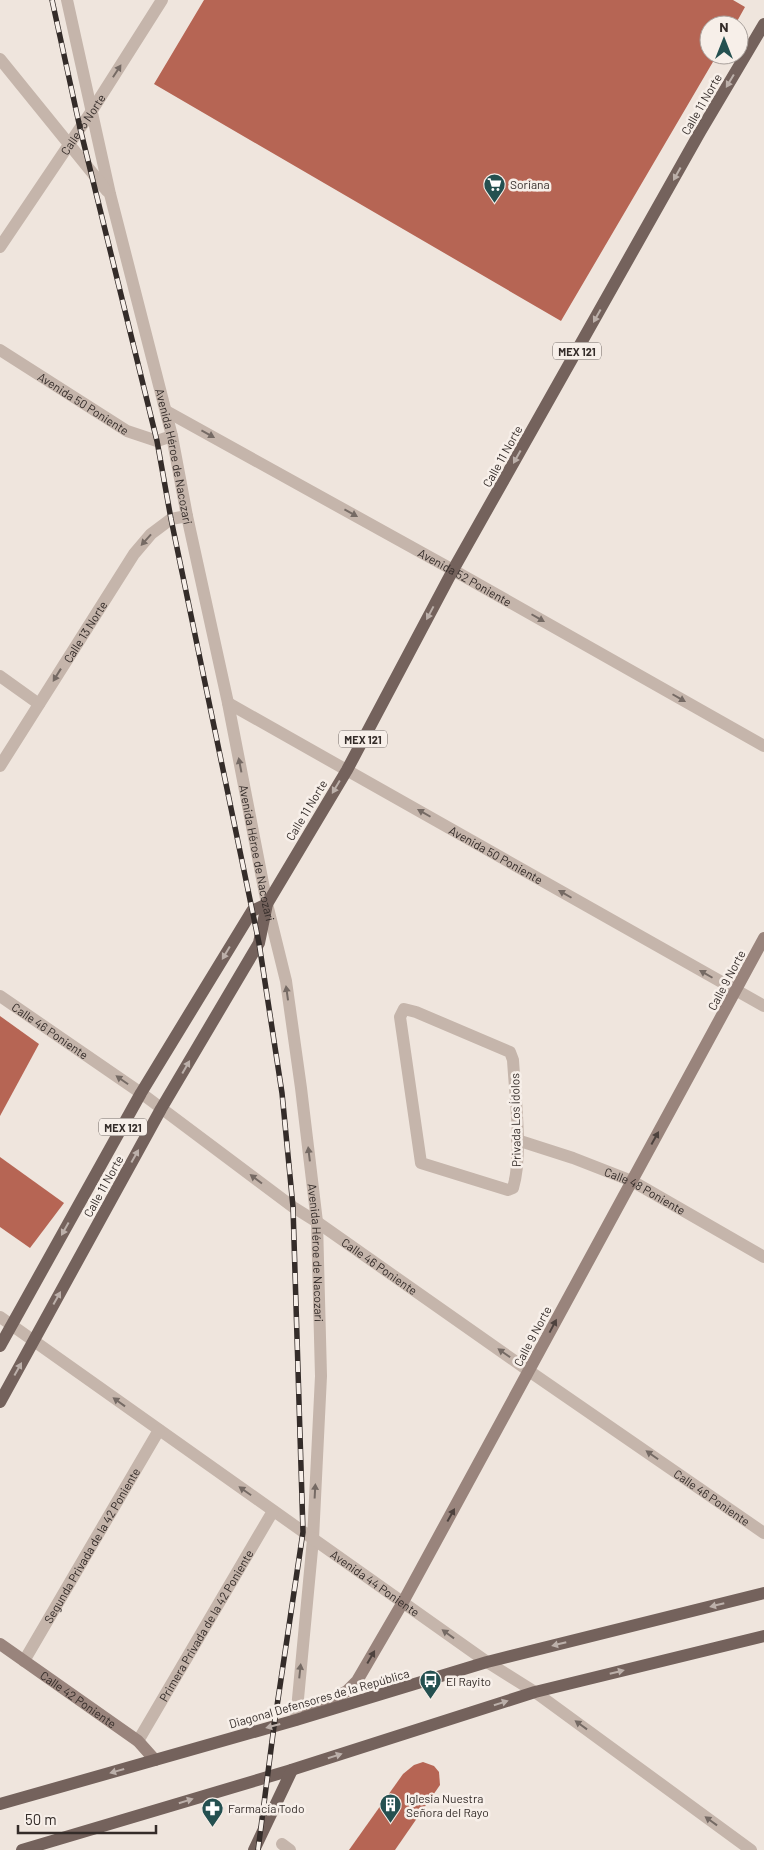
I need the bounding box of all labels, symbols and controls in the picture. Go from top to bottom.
north arrow [699,15,749,65]
text: N [719,18,729,35]
one-way arrow [112,64,122,77]
street label: Calle 11 Norte [678,71,724,137]
one-way arrow [726,75,735,88]
street label: Calle 15 Norte [57,91,108,157]
one-way arrow [672,168,681,181]
supermarket icon: Soriana [482,172,506,203]
place label: Soriana [510,177,550,191]
one-way arrow [592,309,601,322]
road number: MEX 121 [553,342,601,360]
street label: Avenida 50 Poniente [35,369,132,437]
street label: Avenida Héroe de Nacozari [153,387,196,526]
street label: Calle 11 Norte [479,423,525,489]
one-way arrow [201,430,216,438]
one-way arrow [513,450,521,465]
one-way arrow [343,509,358,517]
one-way arrow [141,534,152,547]
street label: Avenida 52 Poniente [416,545,514,609]
street label: Calle 13 Norte [60,598,110,665]
one-way arrow [426,606,434,620]
one-way arrow [531,614,546,622]
one-way arrow [52,669,62,682]
one-way arrow [673,694,686,703]
road number: MEX 121 [339,731,387,748]
one-way arrow [235,757,243,773]
street label: Calle 11 Norte [282,777,330,843]
one-way arrow [332,780,341,793]
street label: Avenida Héroe de Nacozari [237,783,278,922]
one-way arrow [417,809,430,818]
street label: Avenida 50 Poniente [447,823,545,887]
one-way arrow [558,889,572,898]
one-way arrow [222,946,231,959]
street label: Calle 9 Norte [704,948,748,1012]
one-way arrow [700,969,713,978]
one-way arrow [283,984,291,1000]
street label: Calle 46 Poniente [9,999,91,1062]
one-way arrow [181,1060,190,1073]
street label: Privada Los Ídolos [507,1073,523,1167]
one-way arrow [115,1075,129,1085]
road number: MEX 121 [99,1118,147,1136]
one-way arrow [651,1131,659,1146]
one-way arrow [305,1145,313,1161]
one-way arrow [131,1149,140,1162]
street label: Calle 11 Norte [80,1153,126,1219]
street label: Calle 48 Poniente [603,1164,688,1217]
one-way arrow [250,1174,263,1185]
street label: Avenida Héroe de Nacozari [305,1183,327,1322]
one-way arrow [61,1222,69,1237]
street label: Calle 46 Poniente [339,1235,420,1297]
one-way arrow [53,1291,61,1305]
street label: Calle 9 Norte [510,1304,554,1368]
one-way arrow [549,1319,558,1333]
one-way arrow [497,1348,511,1358]
one-way arrow [14,1362,22,1376]
one-way arrow [112,1397,126,1407]
one-way arrow [645,1450,659,1460]
street label: Segunda Privada de la 42 Poniente [41,1465,143,1626]
street label: Calle 46 Poniente [671,1466,753,1528]
one-way arrow [312,1482,320,1498]
one-way arrow [238,1486,252,1496]
one-way arrow [447,1507,455,1522]
street label: Primera Privada de la 42 Poniente [156,1547,256,1704]
street label: Avenida 44 Poniente [328,1547,422,1619]
one-way arrow [709,1601,724,1609]
one-way arrow [441,1629,455,1639]
one-way arrow [552,1640,567,1648]
one-way arrow [367,1650,376,1663]
one-way arrow [297,1663,305,1679]
street label: Diagonal Defensores de la República [227,1666,411,1730]
street label: Calle 42 Poniente [38,1668,119,1731]
one-way arrow [609,1668,624,1676]
bus stop icon: El Rayito [418,1669,442,1700]
place label: El Rayito [446,1674,491,1688]
one-way arrow [494,1698,509,1706]
one-way arrow [574,1720,587,1730]
one-way arrow [265,1722,280,1730]
one-way arrow [328,1752,343,1760]
one-way arrow [109,1767,124,1775]
place label: Iglesia Nuestra Señora del Rayo [406,1791,489,1819]
building icon: Iglesia Nuestra Señora del Rayo [378,1793,402,1824]
pharmacy icon: Farmacia Todo [200,1796,224,1827]
one-way arrow [179,1797,194,1805]
place label: Farmacia Todo [228,1801,304,1815]
scale bar [18,1802,155,1834]
text: 50 m [25,1810,57,1828]
one-way arrow [705,1816,718,1826]

